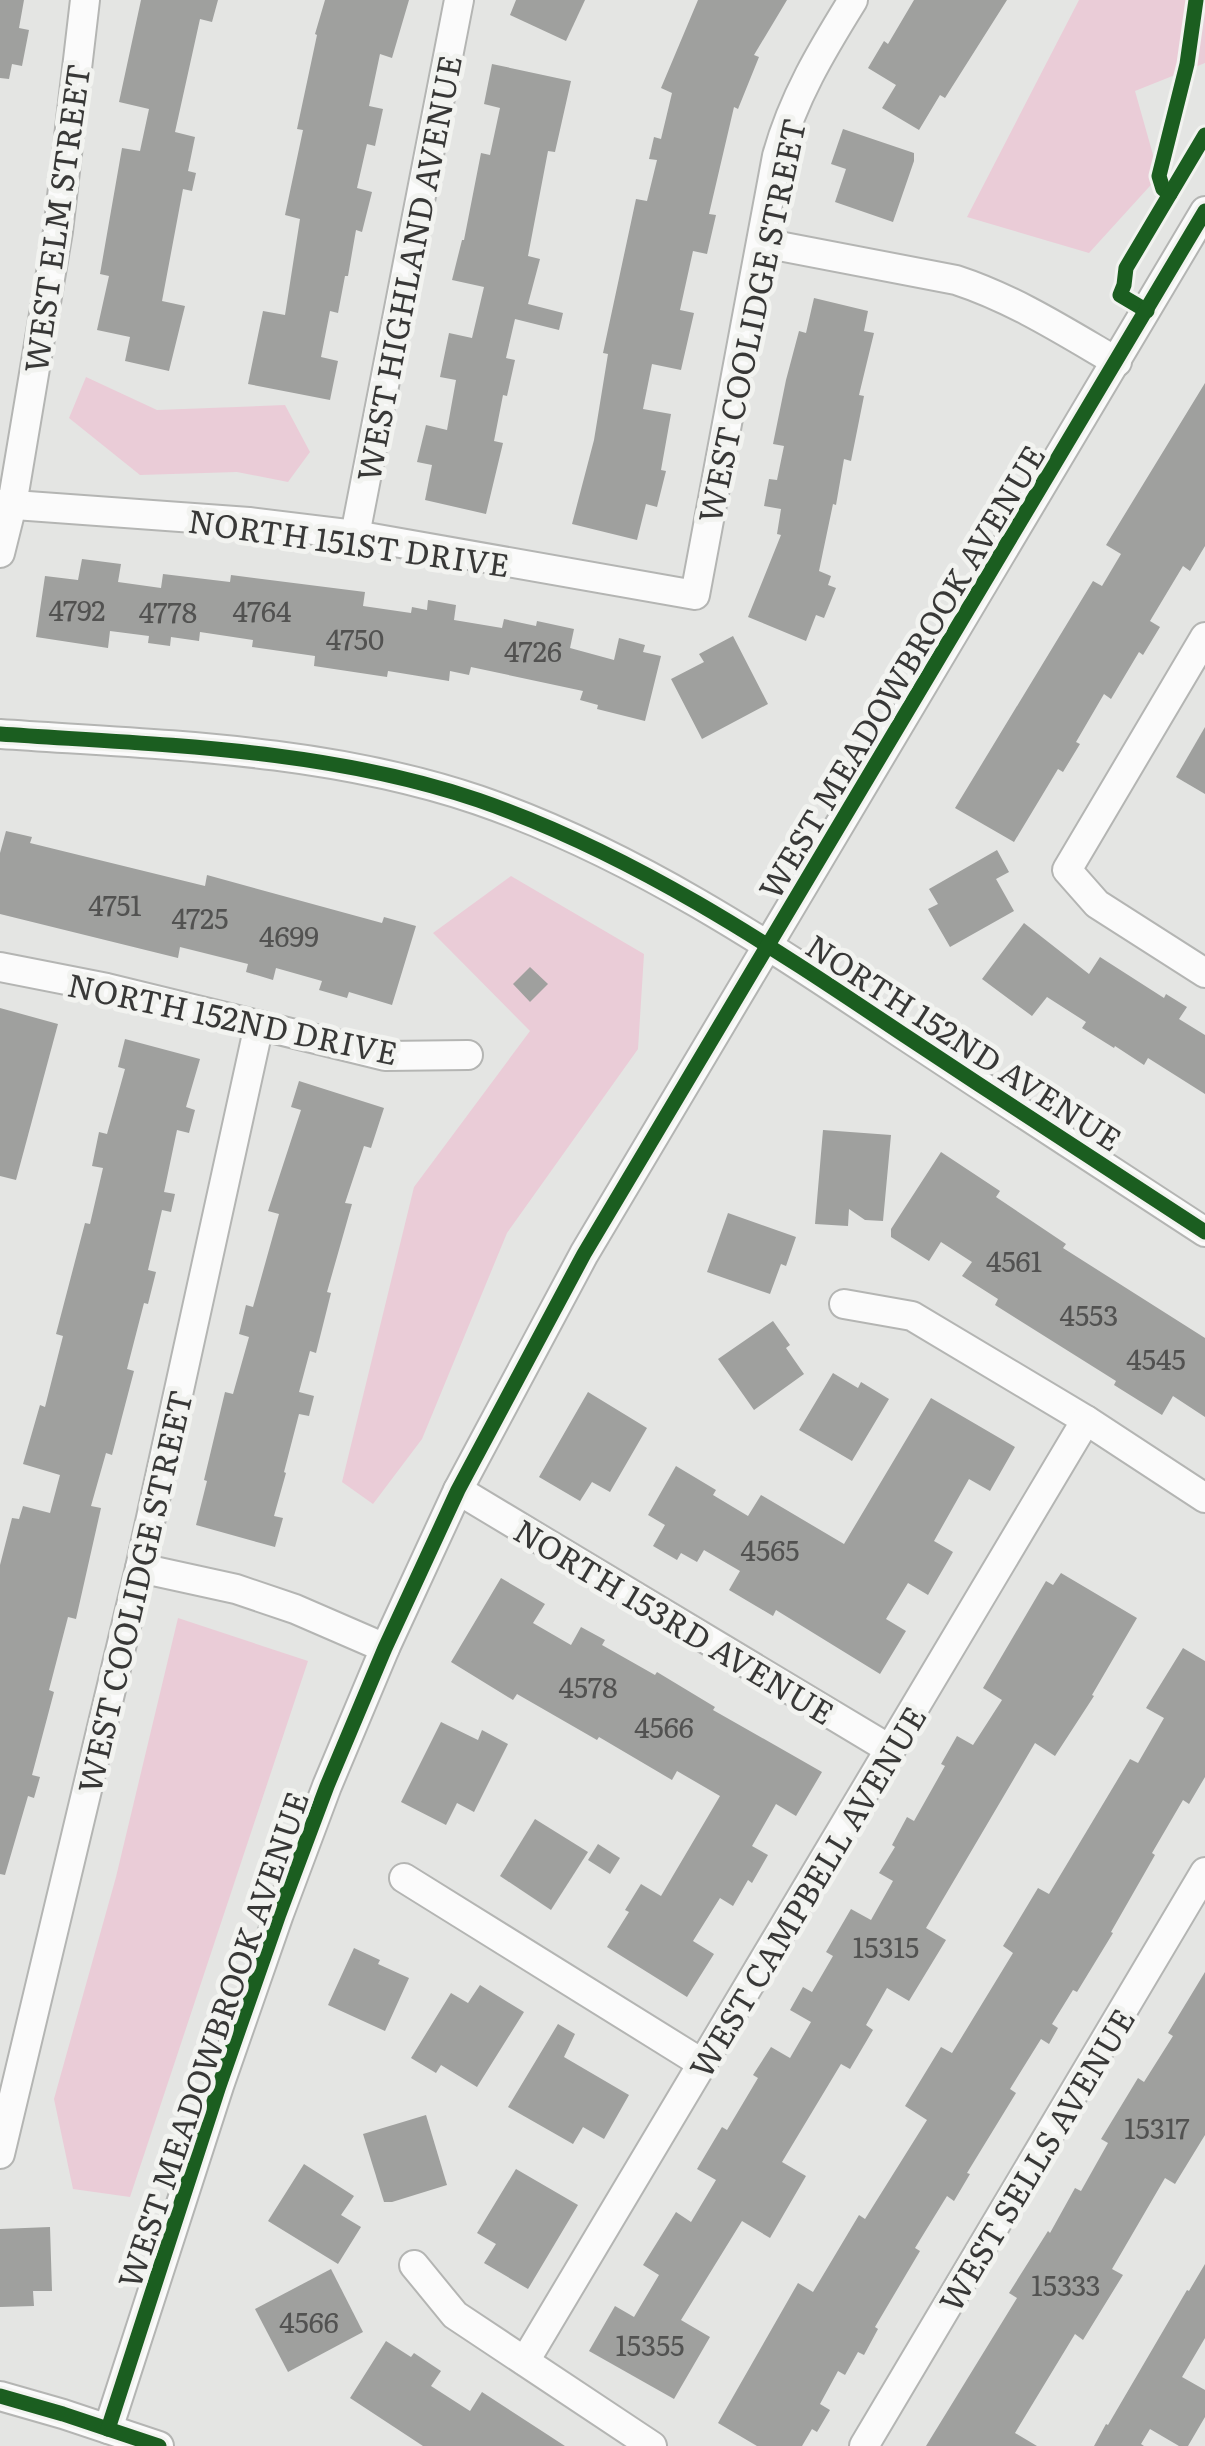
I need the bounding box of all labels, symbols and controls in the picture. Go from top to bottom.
street label: WEST HIGHLAND AVENUE [342,51,472,485]
street label: WEST ELM STREET [10,60,100,376]
street label: WEST COOLIDGE STREET [684,113,816,527]
street label: WEST MEADOWBROOK AVENUE [745,435,1055,907]
street label: NORTH 151ST DRIVE [185,495,513,587]
house number: 4792 [48,588,106,630]
house number: 4764 [232,589,292,631]
house number: 4778 [139,590,197,632]
house number: 4750 [326,617,384,659]
house number: 4726 [504,629,562,671]
house number: 4751 [88,883,142,925]
house number: 4725 [171,896,229,938]
house number: 4699 [259,914,319,956]
street label: NORTH 152ND AVENUE [798,921,1132,1161]
street label: NORTH 152ND DRIVE [64,959,402,1075]
house number: 4561 [986,1239,1042,1281]
house number: 4553 [1059,1293,1119,1335]
house number: 4545 [1126,1337,1186,1379]
street label: WEST COOLIDGE STREET [63,1385,203,1797]
street label: NORTH 153RD AVENUE [506,1505,844,1735]
house number: 4565 [741,1528,799,1570]
house number: 4578 [558,1665,618,1707]
street label: WEST CAMPBELL AVENUE [676,1696,936,2086]
house number: 4566 [634,1705,694,1747]
street label: WEST MEADOWBROOK AVENUE [103,1784,319,2294]
house number: 15315 [853,1925,919,1967]
street label: WEST SELLS AVENUE [925,1998,1145,2320]
house number: 15317 [1124,2106,1190,2148]
house number: 15333 [1031,2263,1101,2305]
house number: 4566 [279,2300,339,2342]
house number: 15355 [615,2323,685,2365]

